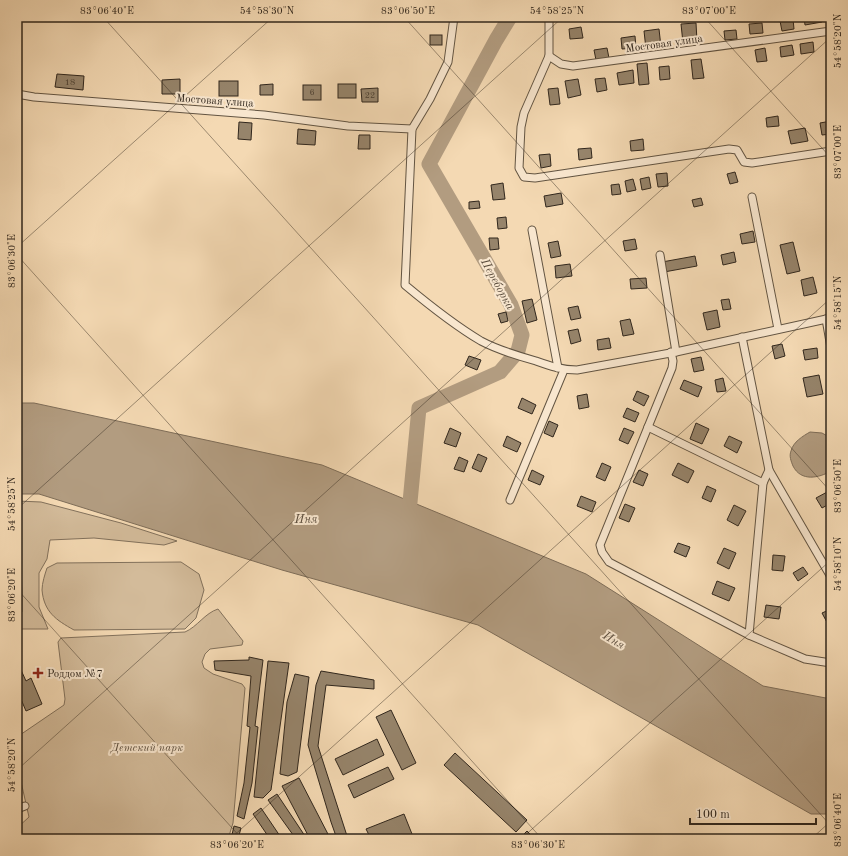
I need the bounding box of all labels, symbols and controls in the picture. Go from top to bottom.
text: 83°06'40"E [80,6,134,16]
text: 54°58'30"N [240,6,295,16]
text: 83°06'50"E [381,6,435,16]
text: 54°58'25"N [530,6,585,16]
text: 83°07'00"E [682,6,736,16]
text: 54°58'20"N [833,13,843,68]
street label: Мостовая улица [625,34,704,55]
house number: 18 [65,78,75,87]
house number: 6 [309,88,315,97]
house number: 22 [365,91,375,100]
street label: Мостовая улица [176,93,255,110]
text: 83°07'00"E [833,125,843,179]
text: 83°06'30"E [7,234,17,288]
water label: Переборка [478,256,517,313]
text: 54°58'15"N [833,275,843,330]
text: 83°06'50"E [833,459,843,513]
text: 54°58'25"N [7,476,17,531]
water label: Иня [294,514,318,526]
text: 54°58'10"N [833,536,843,591]
text: 83°06'20"E [7,568,17,622]
water label: Иня [600,629,627,652]
marker: Роддом №7 [32,667,44,679]
place label: Роддом №7 [47,669,103,680]
text: 54°58'20"N [7,737,17,792]
park label: Детский парк [109,743,183,754]
text: 83°06'40"E [833,793,843,847]
scale bar [690,800,816,826]
text: 100 m [696,809,730,821]
text: 83°06'20"E [210,840,264,850]
text: 83°06'30"E [511,840,565,850]

